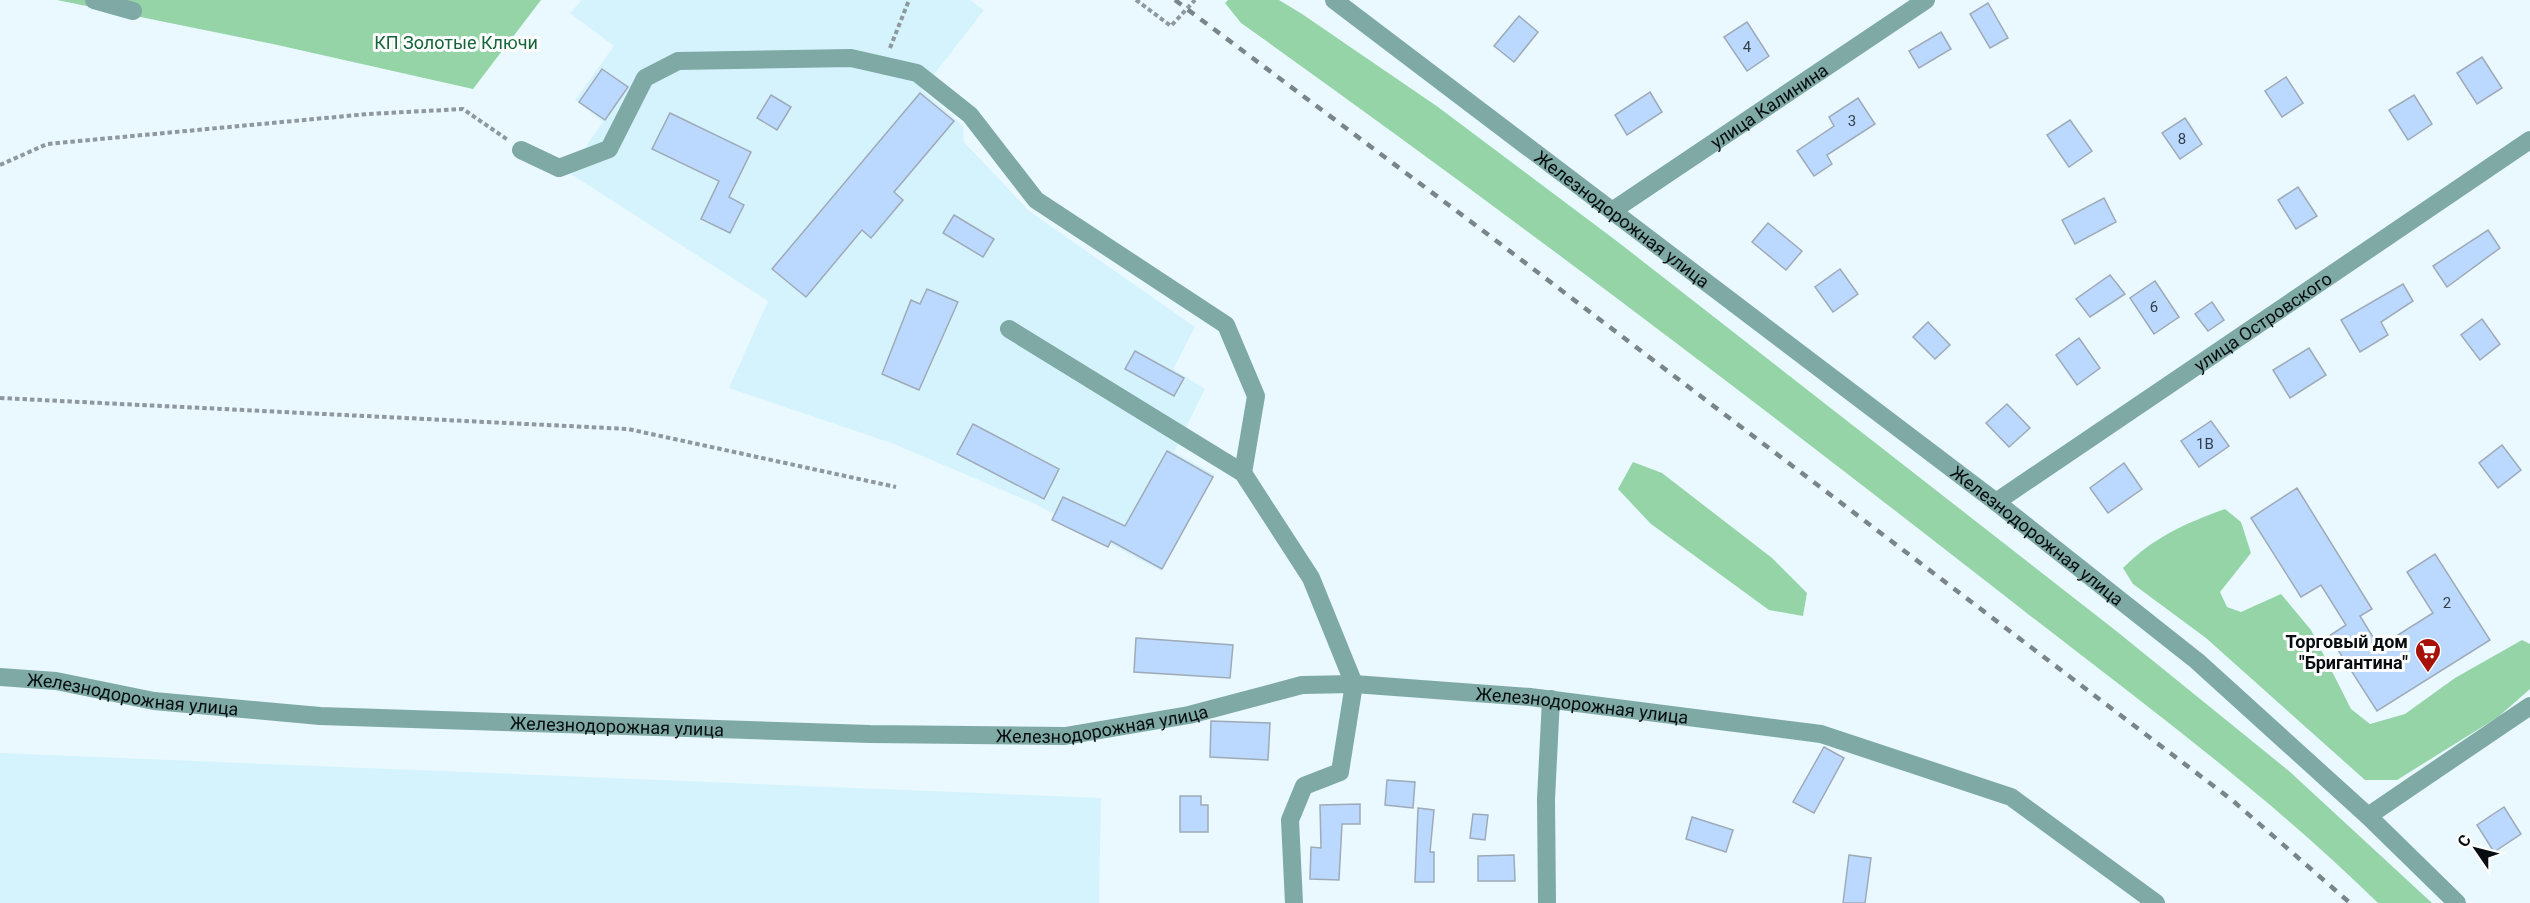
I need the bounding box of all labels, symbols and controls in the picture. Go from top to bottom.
park label: КП Золотые Ключи [374,32,538,53]
house number: 4 [1743,38,1752,56]
street label: улица Калинина [1706,59,1832,153]
house number: 3 [1848,112,1856,130]
house number: 8 [2178,130,2186,148]
street label: Железнодорожная улица [1531,146,1714,292]
street label: улица Островского [2190,267,2335,375]
house number: 6 [2150,298,2158,316]
house number: 1В [2196,435,2214,453]
street label: Железнодорожная улица [1947,461,2128,610]
house number: 2 [2443,594,2451,612]
place label: Торговый дом "Бригантина" [2286,631,2408,673]
supermarket icon: Торговый дом "Бригантина" [2413,636,2443,674]
street label: Железнодорожная улица [26,668,239,719]
street label: Железнодорожная улица [1475,683,1690,728]
street label: Железнодорожная улица [996,700,1210,747]
street label: Железнодорожная улица [510,712,724,740]
north arrow [2446,819,2506,879]
text: С [2453,831,2475,850]

